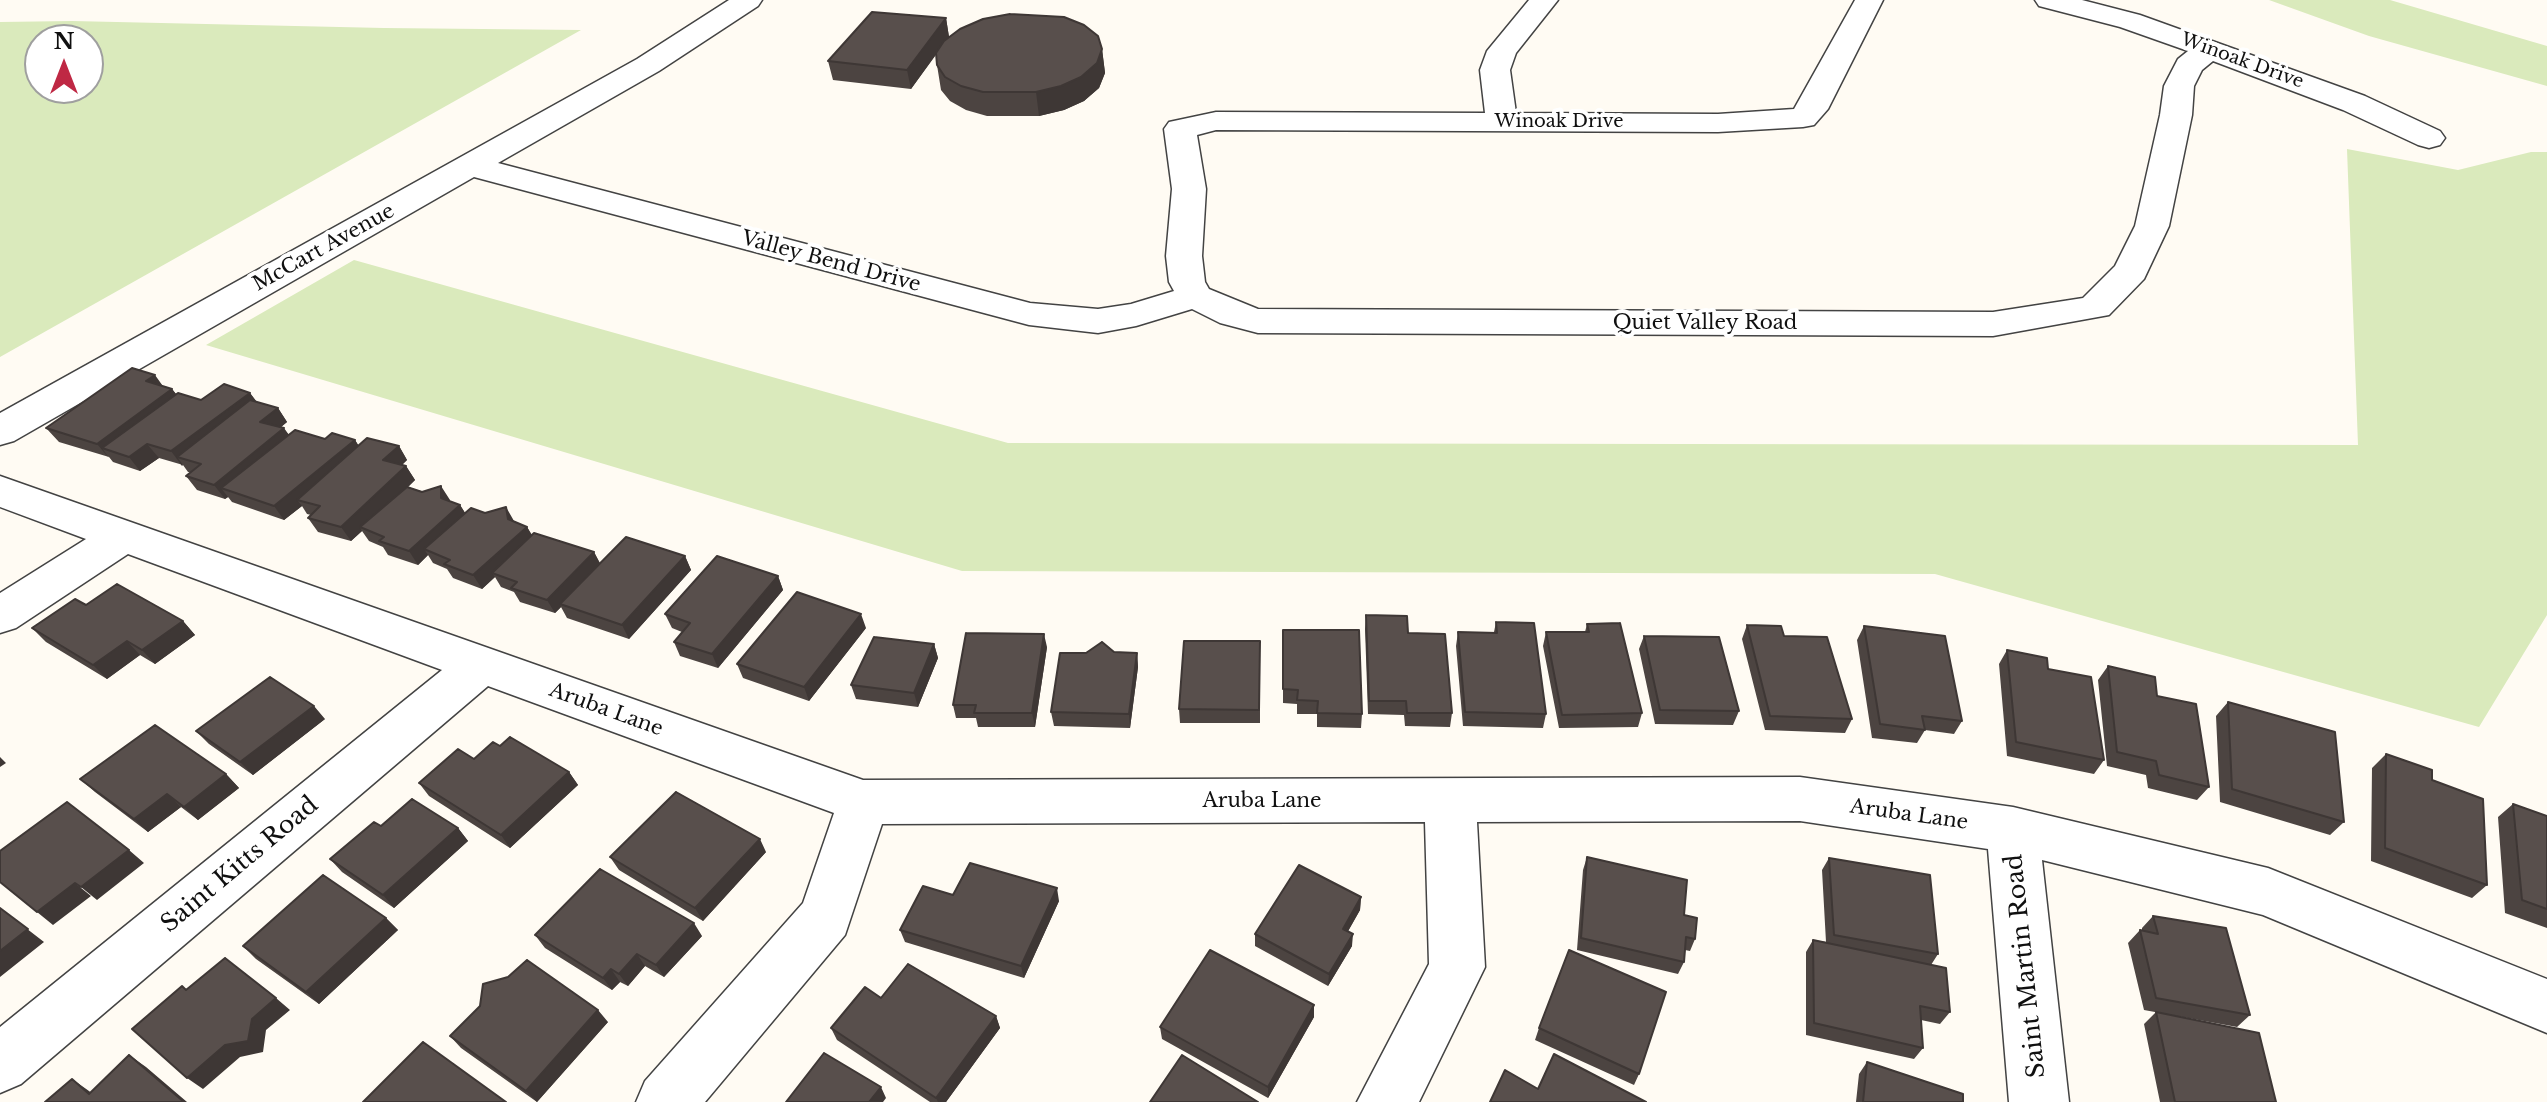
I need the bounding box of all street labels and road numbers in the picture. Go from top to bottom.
street label: Winoak Drive [2178,29,2306,93]
street label: Winoak Drive [1494,111,1624,133]
street label: McCart Avenue [249,199,399,297]
street label: Valley Bend Drive [739,227,923,297]
street label: Quiet Valley Road [1613,311,1797,335]
street label: Aruba Lane [546,678,666,742]
street label: Aruba Lane [1202,789,1322,813]
street label: Saint Kitts Road [156,791,324,939]
street label: Aruba Lane [1848,795,1970,835]
street label: Saint Martin Road [2000,853,2052,1079]

